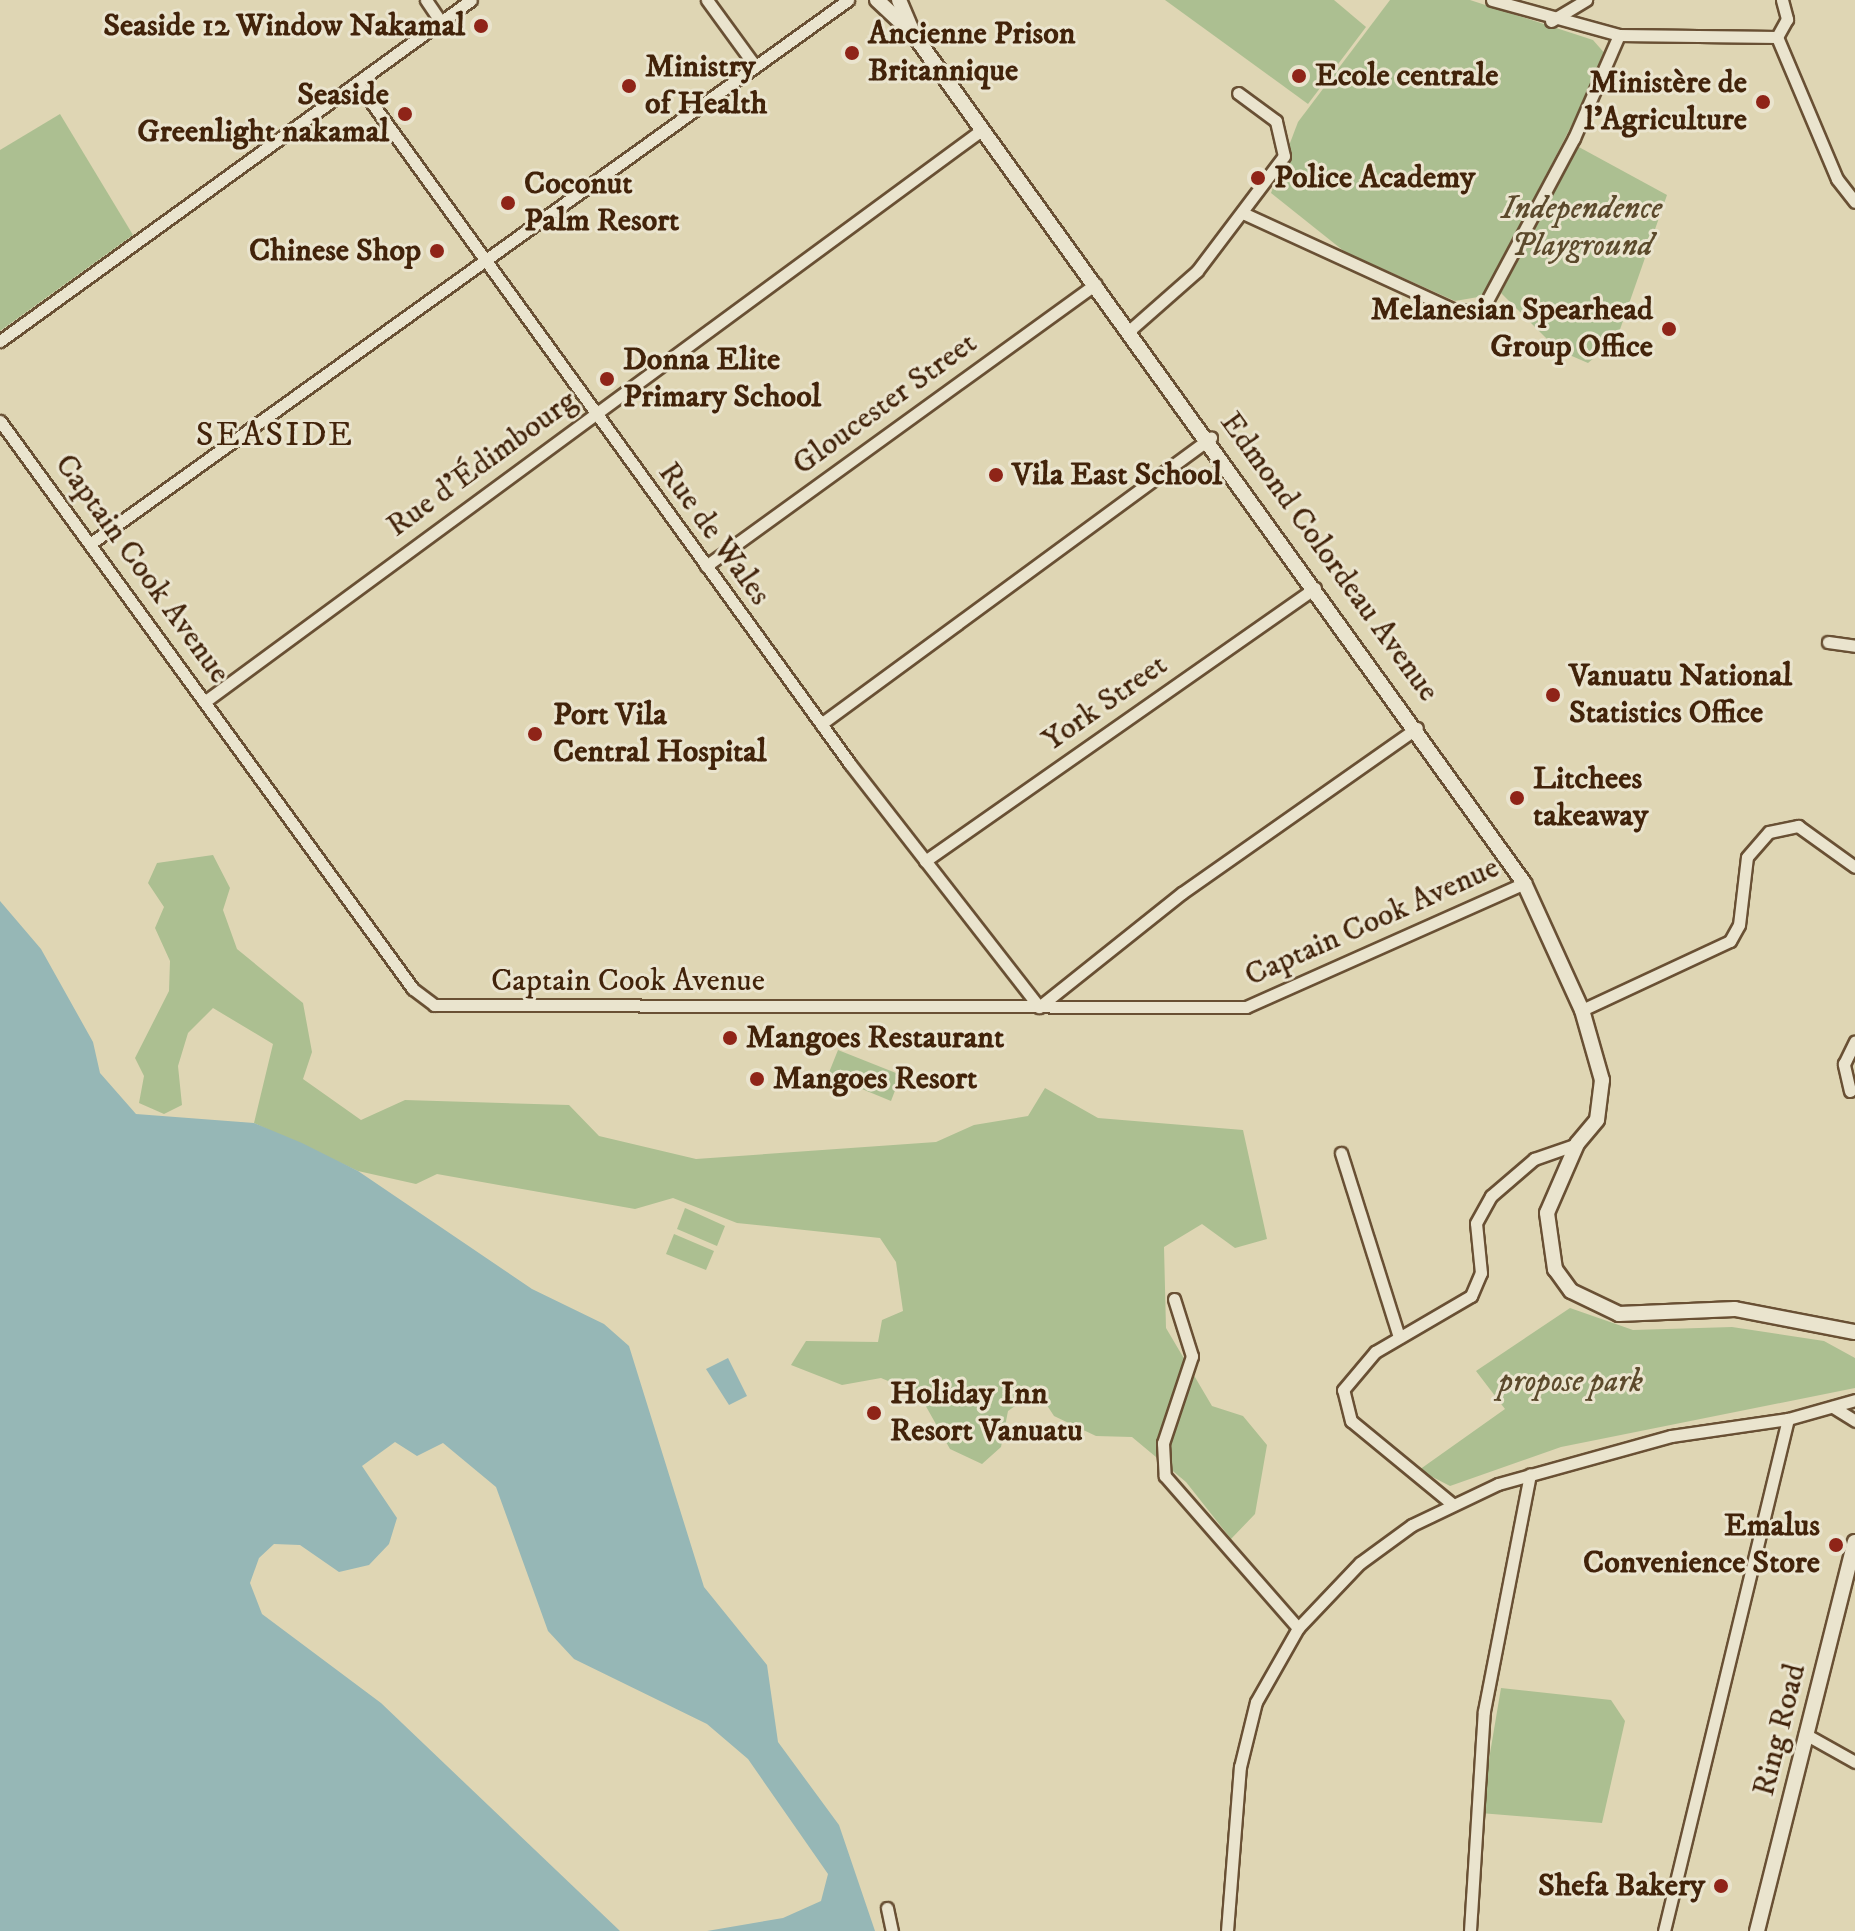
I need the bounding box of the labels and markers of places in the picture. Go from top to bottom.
place label: Seaside 12 Window Nakamal [103,7,465,45]
place label: Ancienne Prison Britannique [868,16,1075,91]
marker: Seaside 12 Window Nakamal [472,17,490,35]
marker: Ancienne Prison Britannique [843,44,861,62]
place label: Ministry of Health [645,49,767,124]
place label: Ecole centrale [1315,57,1499,95]
place label: Ministère de l'Agriculture [1585,65,1747,140]
marker: Ecole centrale [1290,67,1308,85]
place label: Seaside Greenlight nakamal [137,77,389,152]
marker: Ministry of Health [620,77,638,95]
marker: Ministère de l'Agriculture [1754,93,1772,111]
marker: Seaside Greenlight nakamal [396,105,414,123]
place label: Police Academy [1274,159,1475,197]
place label: Coconut Palm Resort [524,166,679,241]
marker: Police Academy [1249,169,1267,187]
marker: Coconut Palm Resort [499,194,517,212]
place label: Chinese Shop [249,232,421,270]
marker: Chinese Shop [428,242,446,260]
place label: Melanesian Spearhead Group Office [1371,292,1653,367]
marker: Melanesian Spearhead Group Office [1660,320,1678,338]
place label: Donna Elite Primary School [623,342,821,417]
marker: Donna Elite Primary School [598,370,616,388]
place label: Vila East School [1012,456,1222,494]
marker: Vila East School [987,466,1005,484]
place label: Vanuatu National Statistics Office [1569,658,1792,733]
marker: Vanuatu National Statistics Office [1544,686,1562,704]
place label: Port Vila Central Hospital [553,697,767,772]
marker: Port Vila Central Hospital [524,723,546,745]
place label: Litchees takeaway [1533,761,1648,836]
marker: Litchees takeaway [1508,789,1526,807]
place label: Mangoes Restaurant [746,1019,1004,1057]
marker: Mangoes Restaurant [721,1029,739,1047]
place label: Mangoes Resort [773,1060,977,1098]
marker: Mangoes Resort [748,1070,766,1088]
place label: Holiday Inn Resort Vanuatu [890,1376,1083,1451]
marker: Holiday Inn Resort Vanuatu [865,1404,883,1422]
place label: Emalus Convenience Store [1583,1508,1820,1583]
marker: Emalus Convenience Store [1827,1536,1845,1554]
place label: Shefa Bakery [1538,1867,1705,1905]
marker: Shefa Bakery [1712,1877,1730,1895]

